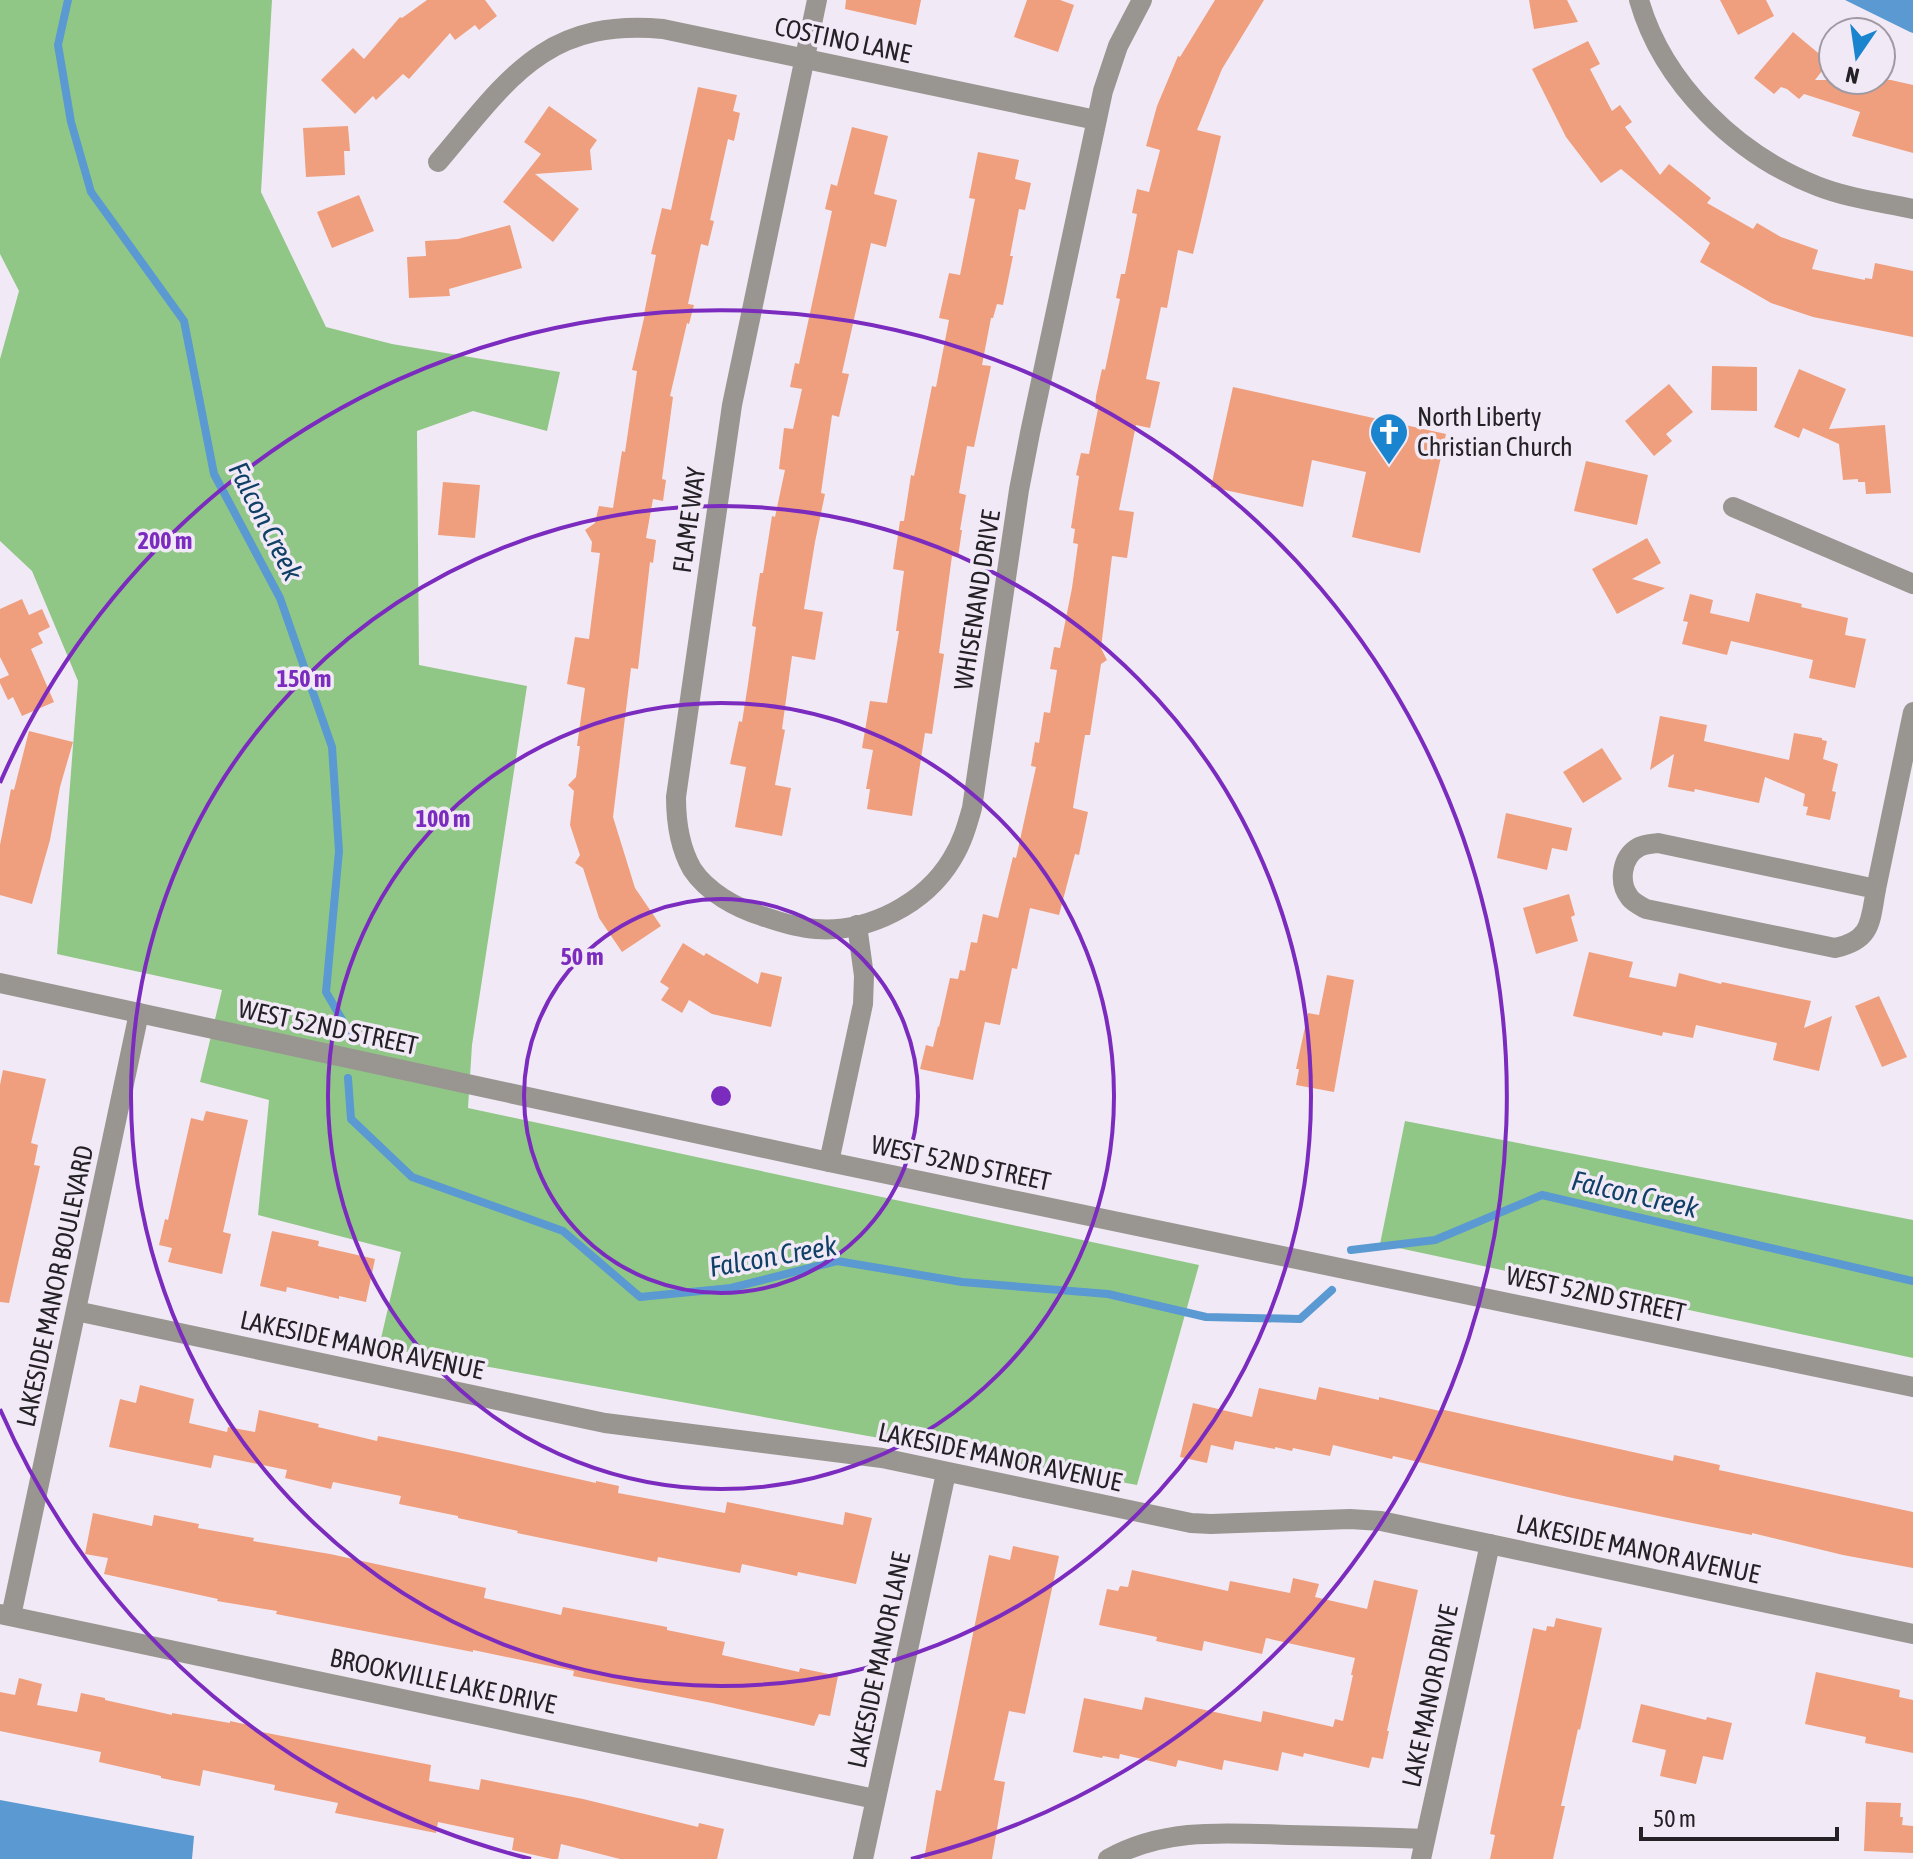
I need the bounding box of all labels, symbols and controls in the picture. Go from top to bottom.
street label: COSTINO LANE [772,11,914,69]
north arrow [1817,16,1897,96]
text: N [1843,61,1862,90]
place label: North Liberty Christian Church [1417,402,1573,462]
church icon: North Liberty Christian Church [1368,411,1410,466]
water label: Falcon Creek [222,456,310,586]
street label: FLAME WAY [667,465,711,575]
street label: WHISENAND DRIVE [948,508,1006,692]
text: 200 m [138,527,192,554]
text: 150 m [277,665,331,692]
text: 100 m [416,805,470,832]
text: 50 m [560,943,604,970]
street label: WEST 52ND STREET [236,993,421,1061]
centre of rings [707,1082,735,1110]
street label: WEST 52ND STREET [869,1129,1054,1197]
street label: LAKESIDE MANOR BOULEVARD [10,1142,100,1430]
water label: Falcon Creek [1569,1164,1702,1224]
water label: Falcon Creek [707,1229,840,1283]
street label: WEST 52ND STREET [1504,1260,1689,1328]
street label: LAKESIDE MANOR AVENUE [237,1305,487,1385]
street label: LAKESIDE MANOR AVENUE [875,1417,1125,1497]
street label: LAKESIDE MANOR AVENUE [1513,1509,1763,1589]
street label: LAKESIDE MANOR LANE [841,1549,917,1771]
street label: LAKE MANOR DRIVE [1396,1602,1464,1790]
street label: BROOKVILLE LAKE DRIVE [327,1642,559,1720]
scale bar [1641,1791,1837,1841]
text: 50 m [1653,1805,1696,1832]

